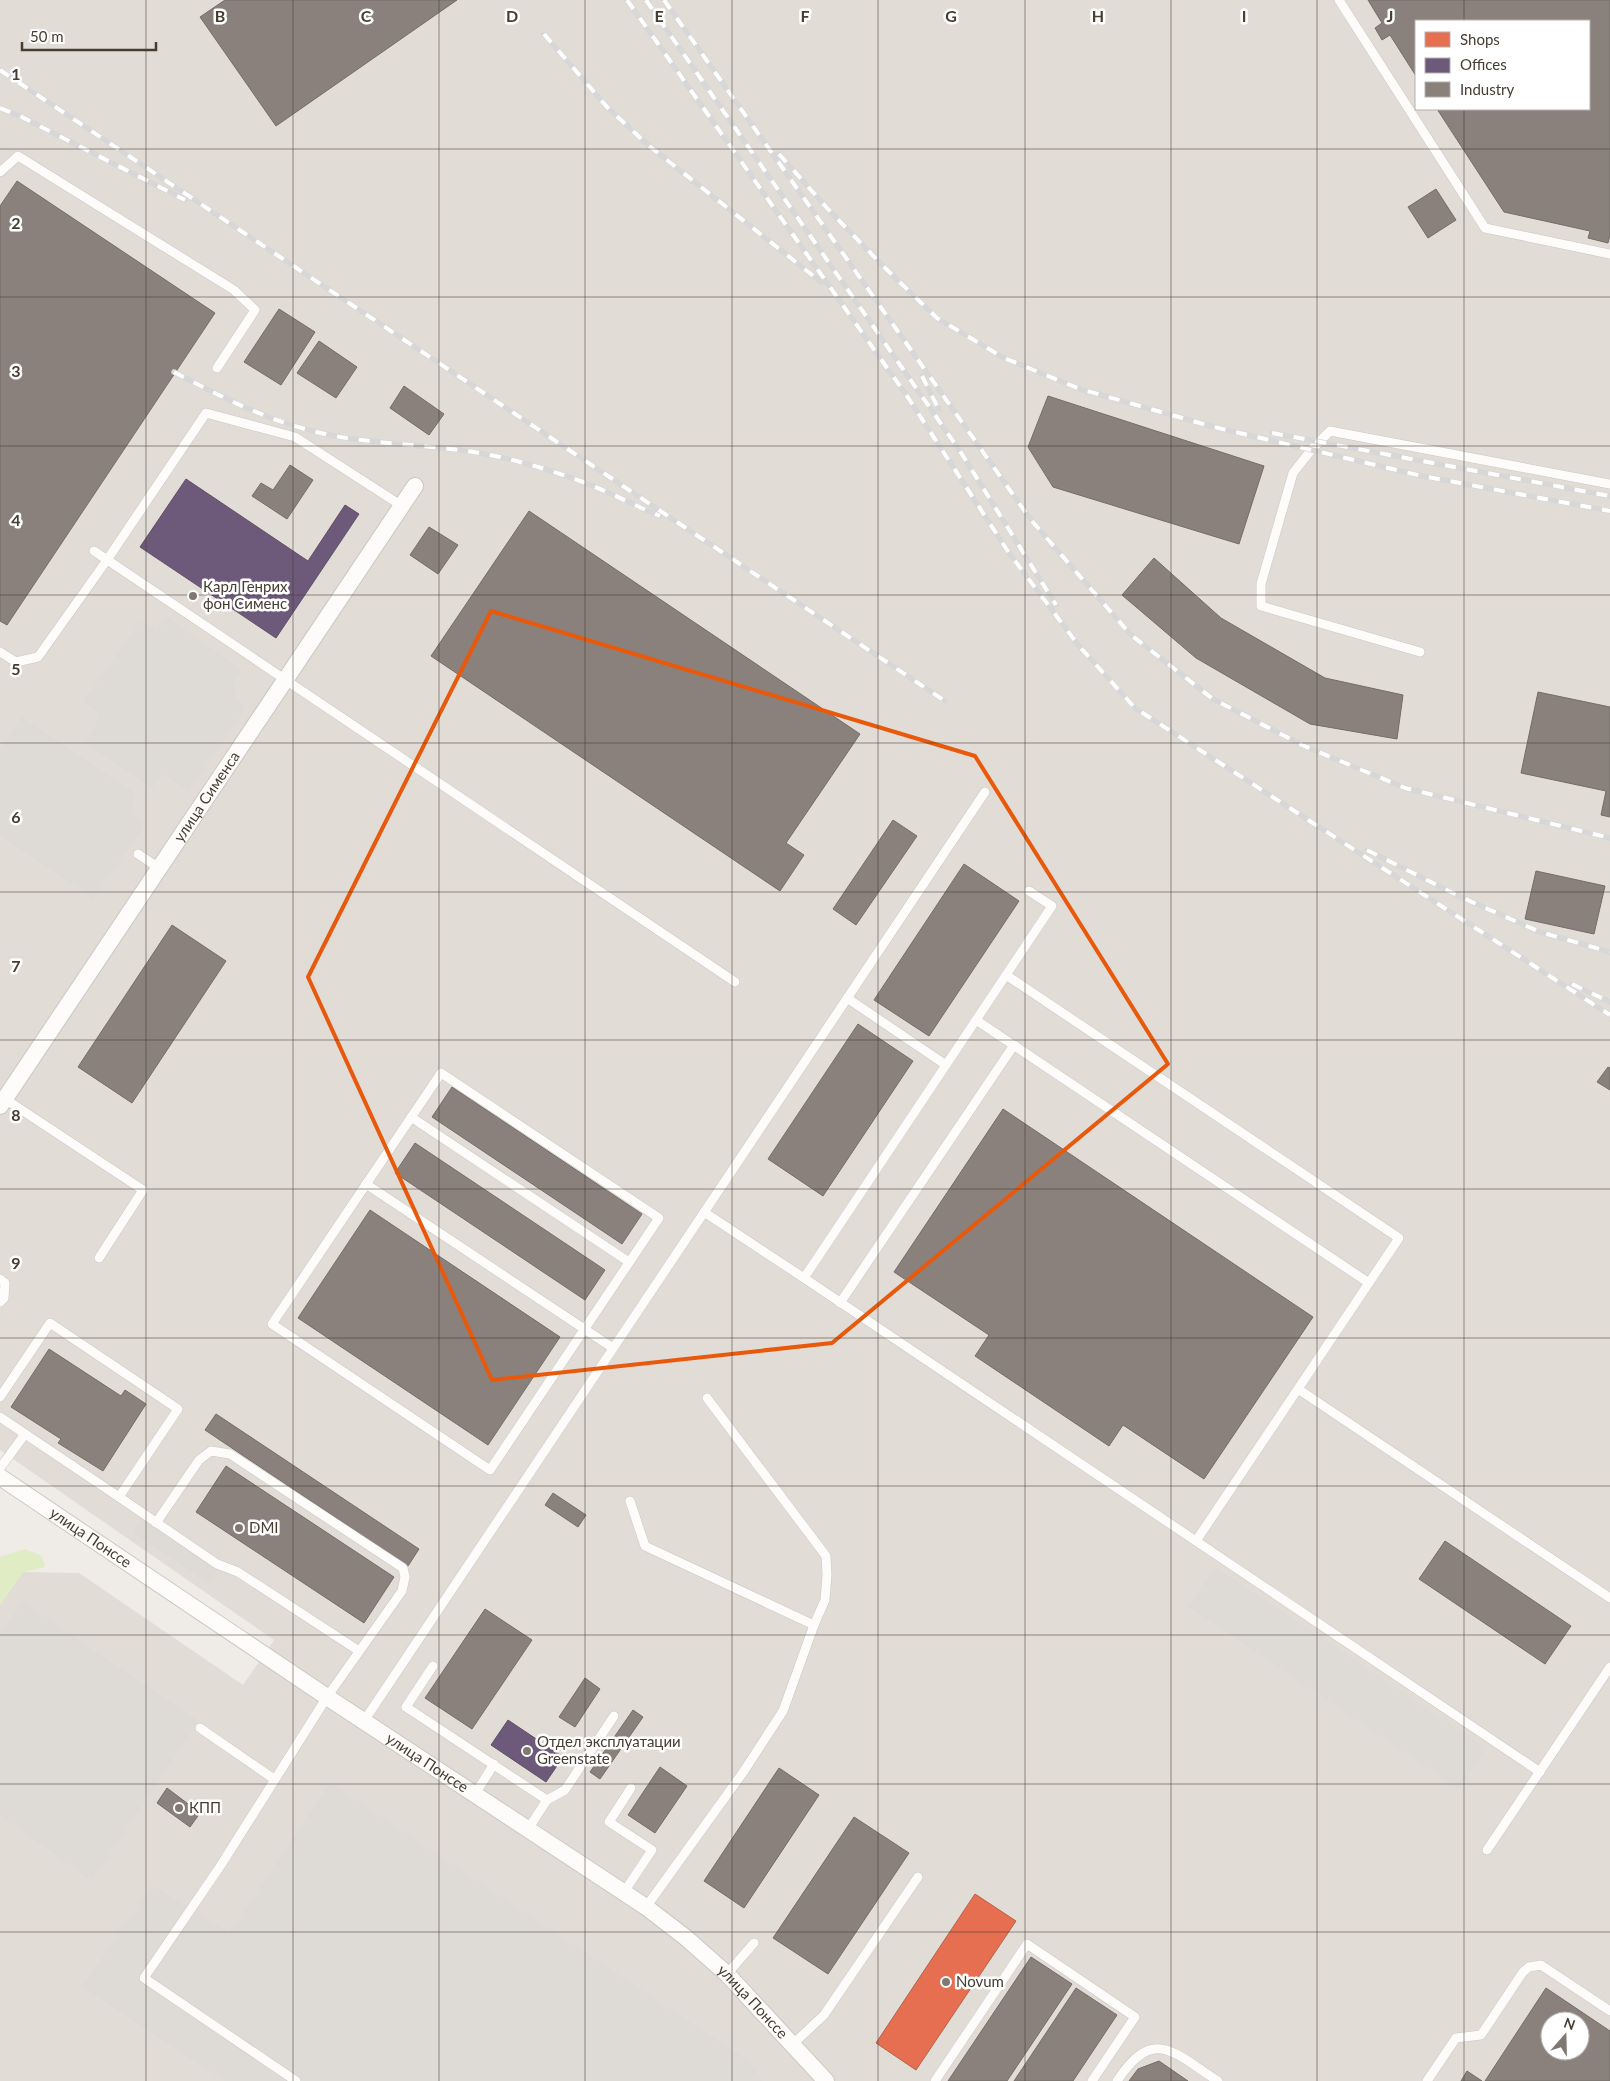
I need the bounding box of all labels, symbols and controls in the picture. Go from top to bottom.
text: B [215,6,225,25]
text: C [361,6,372,25]
text: D [506,6,518,25]
text: E [654,6,664,25]
text: F [800,6,810,25]
text: G [945,6,957,25]
text: H [1092,6,1104,25]
text: I [1242,6,1246,25]
text: J [1387,6,1393,25]
scale bar [22,20,156,52]
legend [1415,20,1590,110]
text: 50 m [30,27,64,45]
text: Shops [1460,30,1500,48]
text: Offices [1460,55,1507,73]
text: 1 [11,64,21,83]
text: Industry [1460,80,1515,98]
text: 2 [11,213,21,232]
text: 3 [11,361,21,380]
text: 4 [11,510,21,529]
place label: Карл Генрих фон Сименс [203,577,288,612]
marker: Карл Генрих фон Сименс [187,590,199,602]
text: 5 [11,659,21,678]
street label: улица Сименса [169,748,243,845]
text: 6 [11,807,21,826]
text: 7 [11,956,21,975]
text: 8 [11,1105,21,1124]
text: 9 [11,1253,21,1272]
street label: улица Понссе [47,1503,135,1571]
place label: DMI [249,1518,279,1536]
marker: DMI [233,1522,245,1534]
street label: улица Понссе [383,1729,472,1796]
place label: Отдел эксплуатации Greenstate [537,1732,681,1767]
marker: Отдел эксплуатации Greenstate [521,1745,533,1757]
place label: КПП [189,1798,221,1816]
marker: КПП [173,1802,185,1814]
street label: улица Понссе [715,1960,792,2042]
place label: Novum [956,1972,1004,1990]
marker: Novum [940,1976,952,1988]
north arrow [1540,2011,1590,2061]
text: N [1562,2013,1578,2033]

